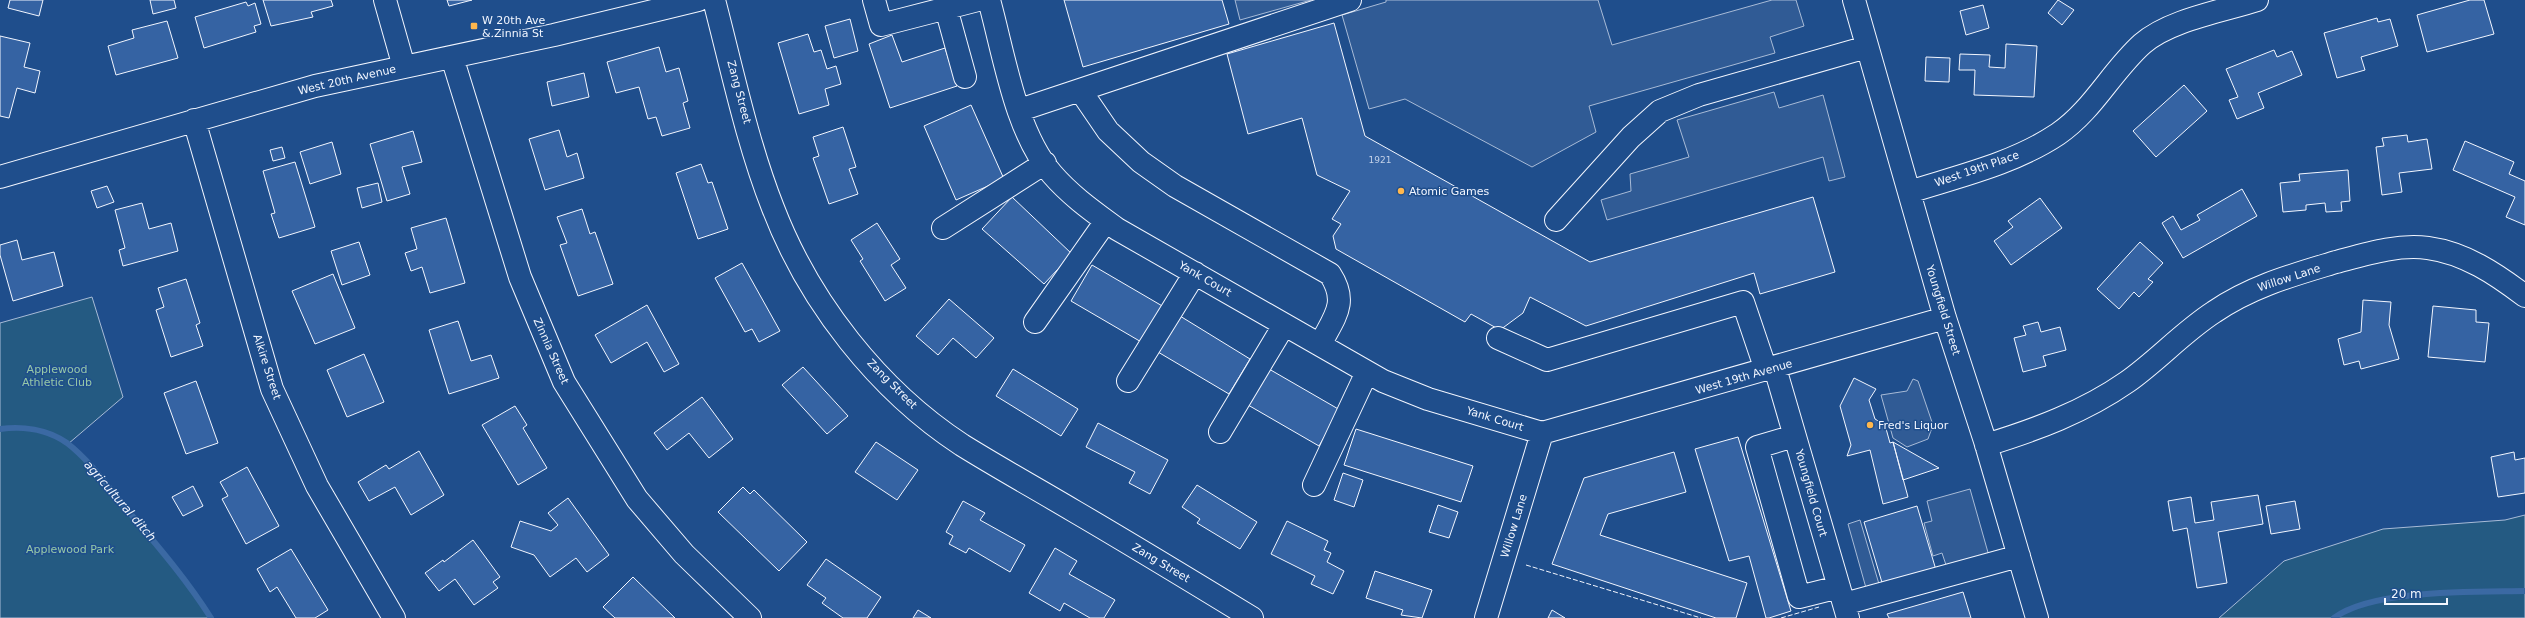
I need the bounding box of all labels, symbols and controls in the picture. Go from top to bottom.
place label: W 20th Ave & Zinnia St [482,14,546,40]
marker: W 20th Ave & Zinnia St [469,21,479,31]
street label: Zang Street [724,59,754,126]
street label: West 20th Avenue [297,62,397,98]
street label: West 19th Place [1933,148,2021,190]
house number: 1921 [1369,155,1391,165]
place label: Atomic Games [1409,185,1489,198]
marker: Atomic Games [1396,186,1406,196]
street label: Yank Court [1175,258,1234,300]
street label: Youngfield Street [1923,262,1963,357]
street label: Willow Lane [2256,262,2322,294]
street label: Zinnia Street [531,316,572,387]
street label: Alkire Street [250,333,284,402]
street label: Zang Street [864,356,920,412]
street label: West 19th Avenue [1694,357,1794,397]
park label: Applewood Athletic Club [22,363,92,389]
street label: Yank Court [1464,404,1526,434]
place label: Fred's Liquor [1878,419,1949,432]
marker: Fred's Liquor [1865,420,1875,430]
street label: Youngfield Court [1792,447,1830,539]
water label: agricultural ditch [81,458,159,544]
street label: Willow Lane [1498,492,1530,559]
street label: Zang Street [1130,541,1193,586]
park label: Applewood Park [26,543,115,556]
scale bar [2385,580,2447,606]
text: 20 m [2391,587,2422,601]

